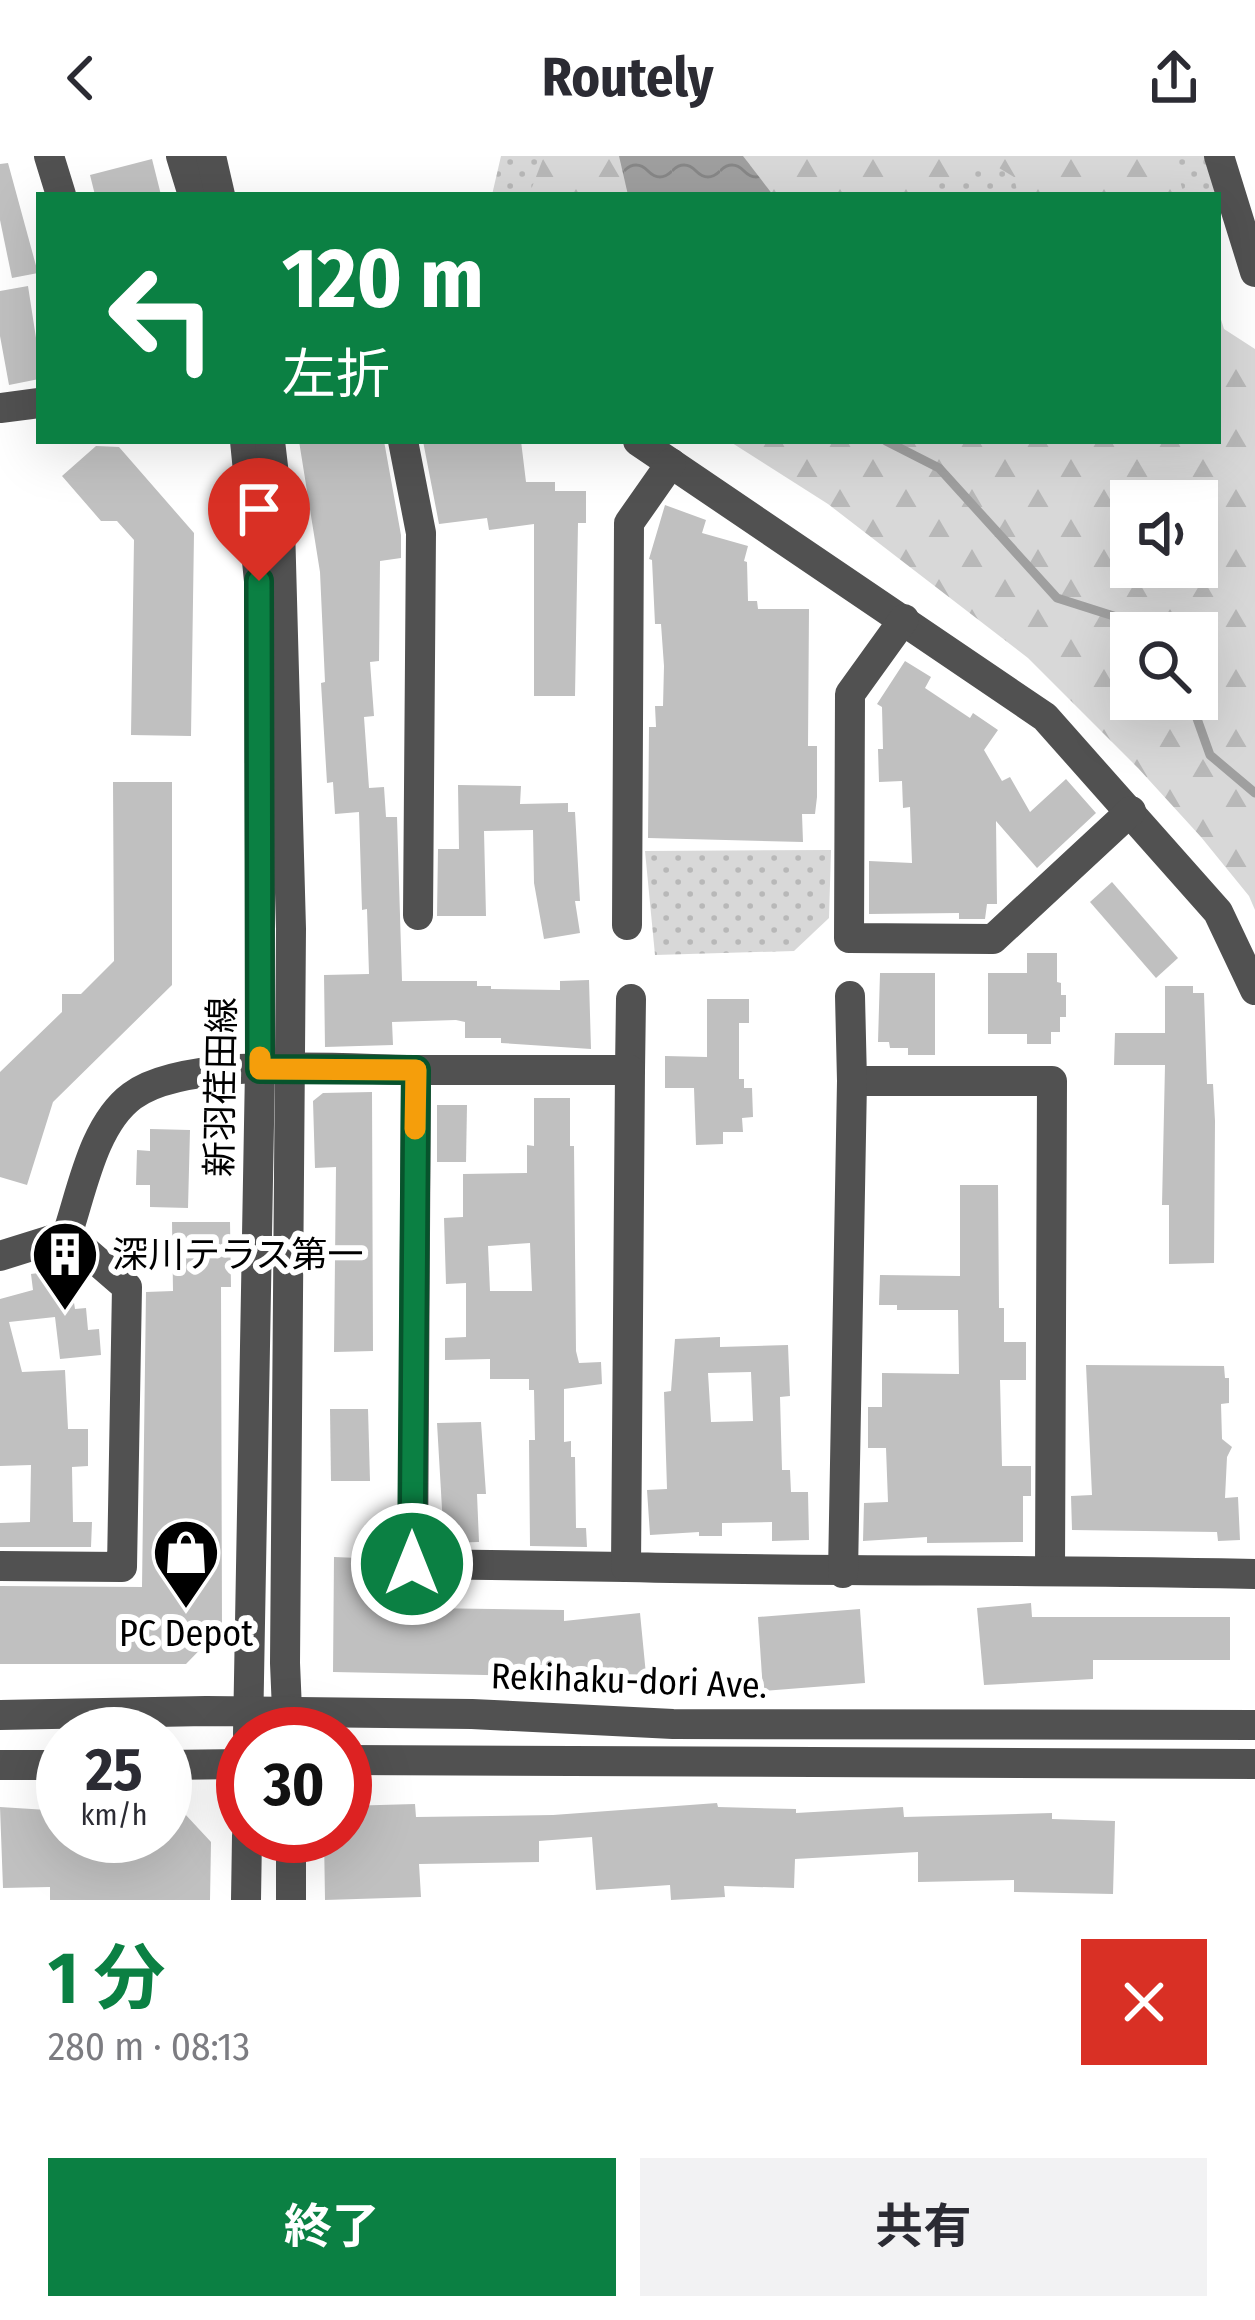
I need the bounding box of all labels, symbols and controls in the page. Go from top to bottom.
icon: back [48,45,114,111]
icon: share [1141,45,1207,111]
text: Routely [542,46,713,110]
text: 120 m [282,228,484,329]
icon: left [84,240,240,396]
text: 左折 [282,343,390,407]
pin [208,458,310,581]
icon: arrive [226,476,292,542]
map controls [1110,480,1218,720]
button: sound [1110,480,1218,588]
button: search [1110,612,1218,720]
street label: 新羽荏田線 [197,997,245,1177]
building icon: 深川テラス第一 [30,1219,100,1313]
place label: 深川テラス第一 [112,1233,363,1277]
position arrow [349,1501,475,1627]
shop icon: PC Depot [151,1517,221,1611]
place label: PC Depot [119,1612,253,1656]
street label: Rekihaku-dori Ave. [490,1654,768,1708]
speed limit sign: 30 [216,1707,372,1863]
text: 25 [85,1734,143,1806]
text: km/h [81,1797,147,1833]
text: 1 分 [48,1936,165,2022]
button: close [1081,1939,1207,2065]
text: 280 m · 08:13 [48,2024,250,2070]
button: 終了 [48,2158,616,2296]
button: 共有 [640,2158,1207,2296]

